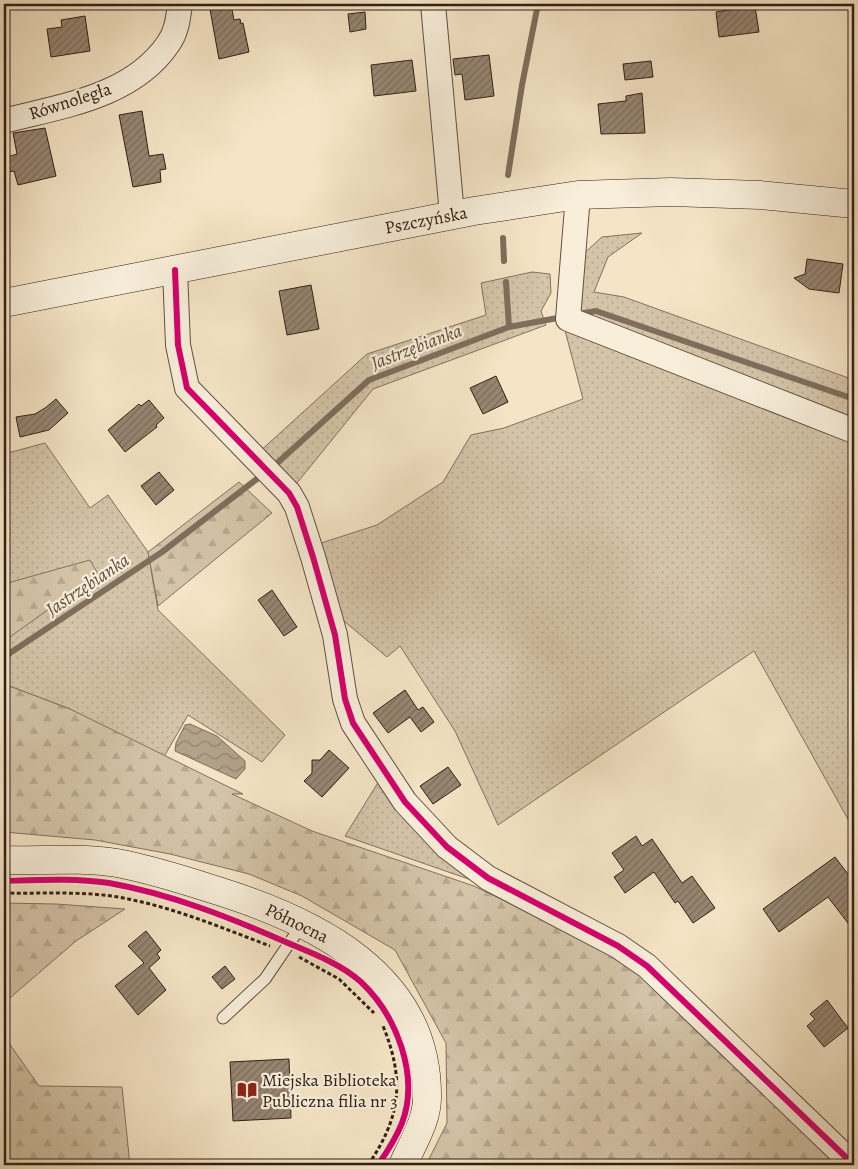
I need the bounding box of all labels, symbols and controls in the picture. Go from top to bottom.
street label: Równoległa [26,76,115,126]
street label: Pszczyńska [383,200,470,240]
water label: Jastrzębianka [366,318,466,377]
water label: Jastrzębianka [40,547,135,623]
street label: Północna [261,897,333,949]
place label: Miejska Biblioteka Publiczna filia nr 3 [262,1068,398,1113]
library icon: Miejska Biblioteka Publiczna filia nr 3 [236,1079,258,1101]

